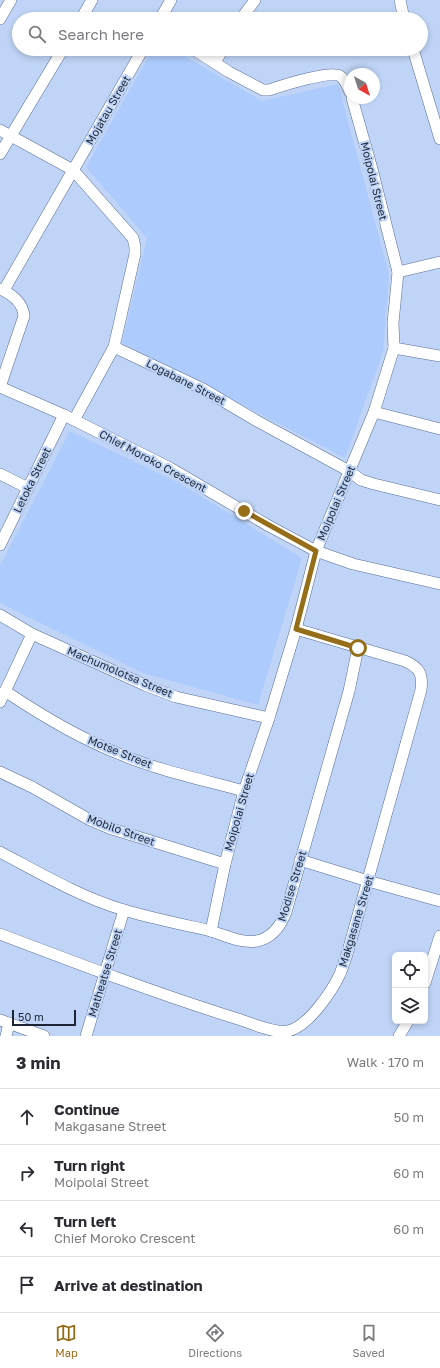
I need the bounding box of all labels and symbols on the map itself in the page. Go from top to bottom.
north arrow [344,68,380,104]
street label: Mojatau Street [83,73,133,147]
street label: Moipolai Street [358,140,391,221]
street label: Logabane Street [144,356,228,407]
street label: Chief Moroko Crescent [97,427,209,494]
street label: Letoka Street [10,445,53,515]
street label: Moipolai Street [314,463,357,542]
route end [235,502,253,520]
route start [349,639,367,657]
street label: Machumolotsa Street [66,643,175,700]
street label: Motse Street [86,733,154,770]
street label: Moipolai Street [221,771,256,852]
street label: Mobilo Street [86,811,157,848]
street label: Modise Street [275,849,308,923]
street label: Makgasane Street [335,873,376,968]
street label: Matheatse Street [85,927,124,1018]
scale bar [12,1008,76,1027]

